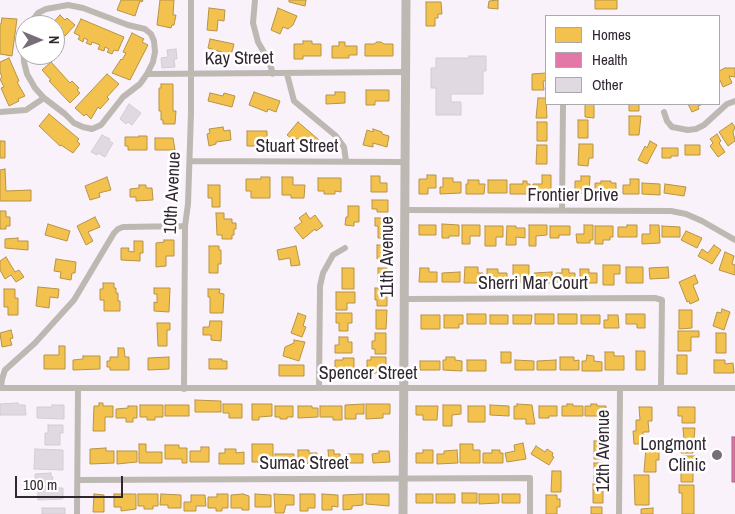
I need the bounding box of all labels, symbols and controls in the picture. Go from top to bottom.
north arrow [15,15,65,65]
legend [545,15,720,105]
text: Homes [592,24,631,45]
text: N [45,36,63,44]
street label: Kay Street [204,48,274,70]
text: Health [592,49,628,70]
text: Other [592,74,623,95]
street label: Stuart Street [256,136,338,158]
street label: 10th Avenue [160,151,186,235]
street label: Frontier Drive [527,185,619,207]
street label: 11th Avenue [377,216,399,298]
street label: Sherri Mar Court [478,273,588,295]
street label: Spencer Street [319,363,417,385]
street label: 12th Avenue [593,410,615,492]
place label: Longmont Clinic [640,434,706,476]
marker: Longmont Clinic [710,448,724,462]
street label: Sumac Street [259,453,349,475]
scale bar [18,466,125,498]
text: 100 m [23,474,57,495]

